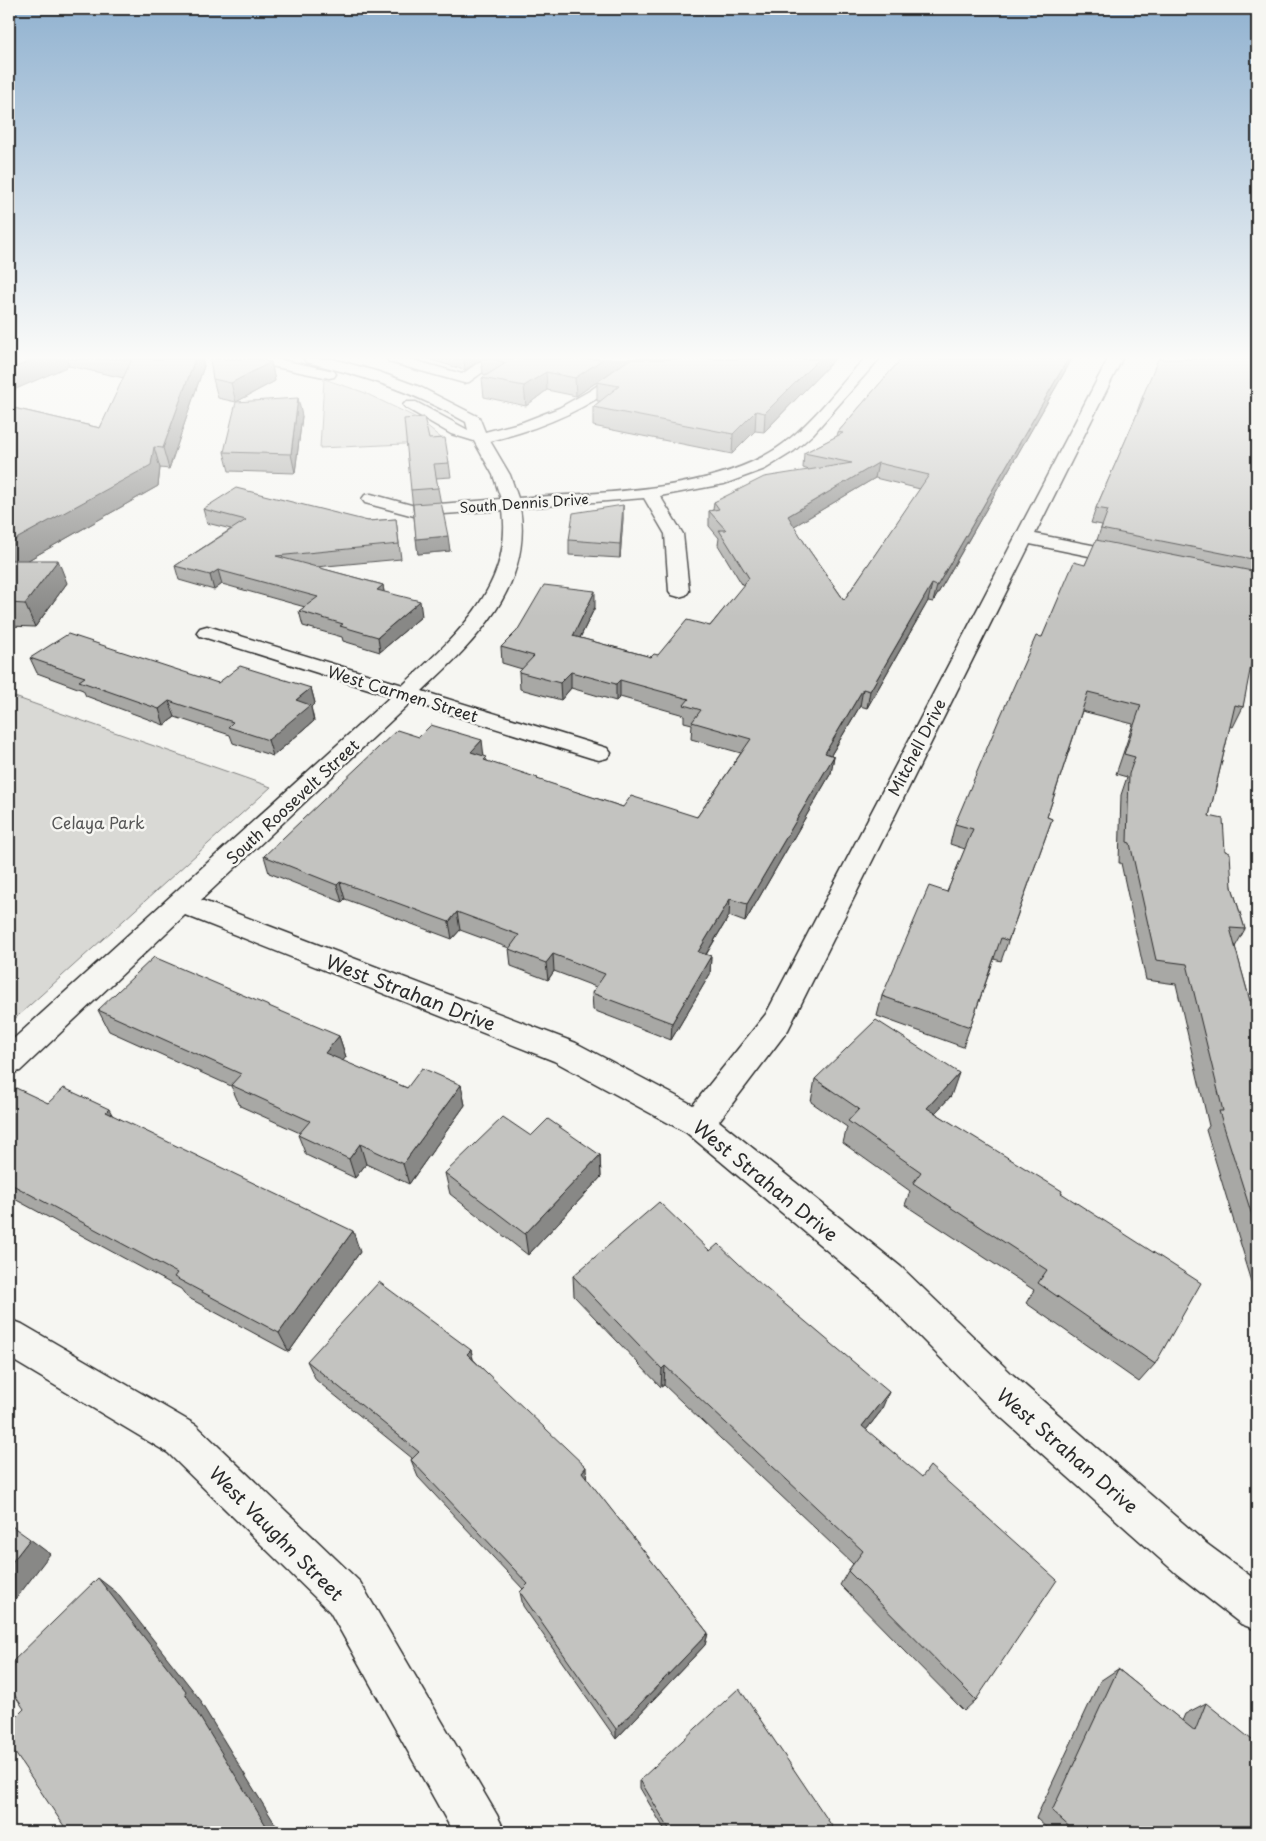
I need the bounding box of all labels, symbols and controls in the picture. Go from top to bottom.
street label: South Dennis Drive [459,488,589,518]
street label: West Carmen Street [325,659,482,727]
street label: Mitchell Drive [881,694,951,800]
street label: South Roosevelt Street [220,733,364,869]
park label: Celaya Park [51,810,145,834]
street label: West Strahan Drive [322,947,500,1037]
street label: West Strahan Drive [687,1113,845,1247]
street label: West Strahan Drive [991,1381,1145,1519]
street label: West Vaughn Street [203,1459,351,1607]

